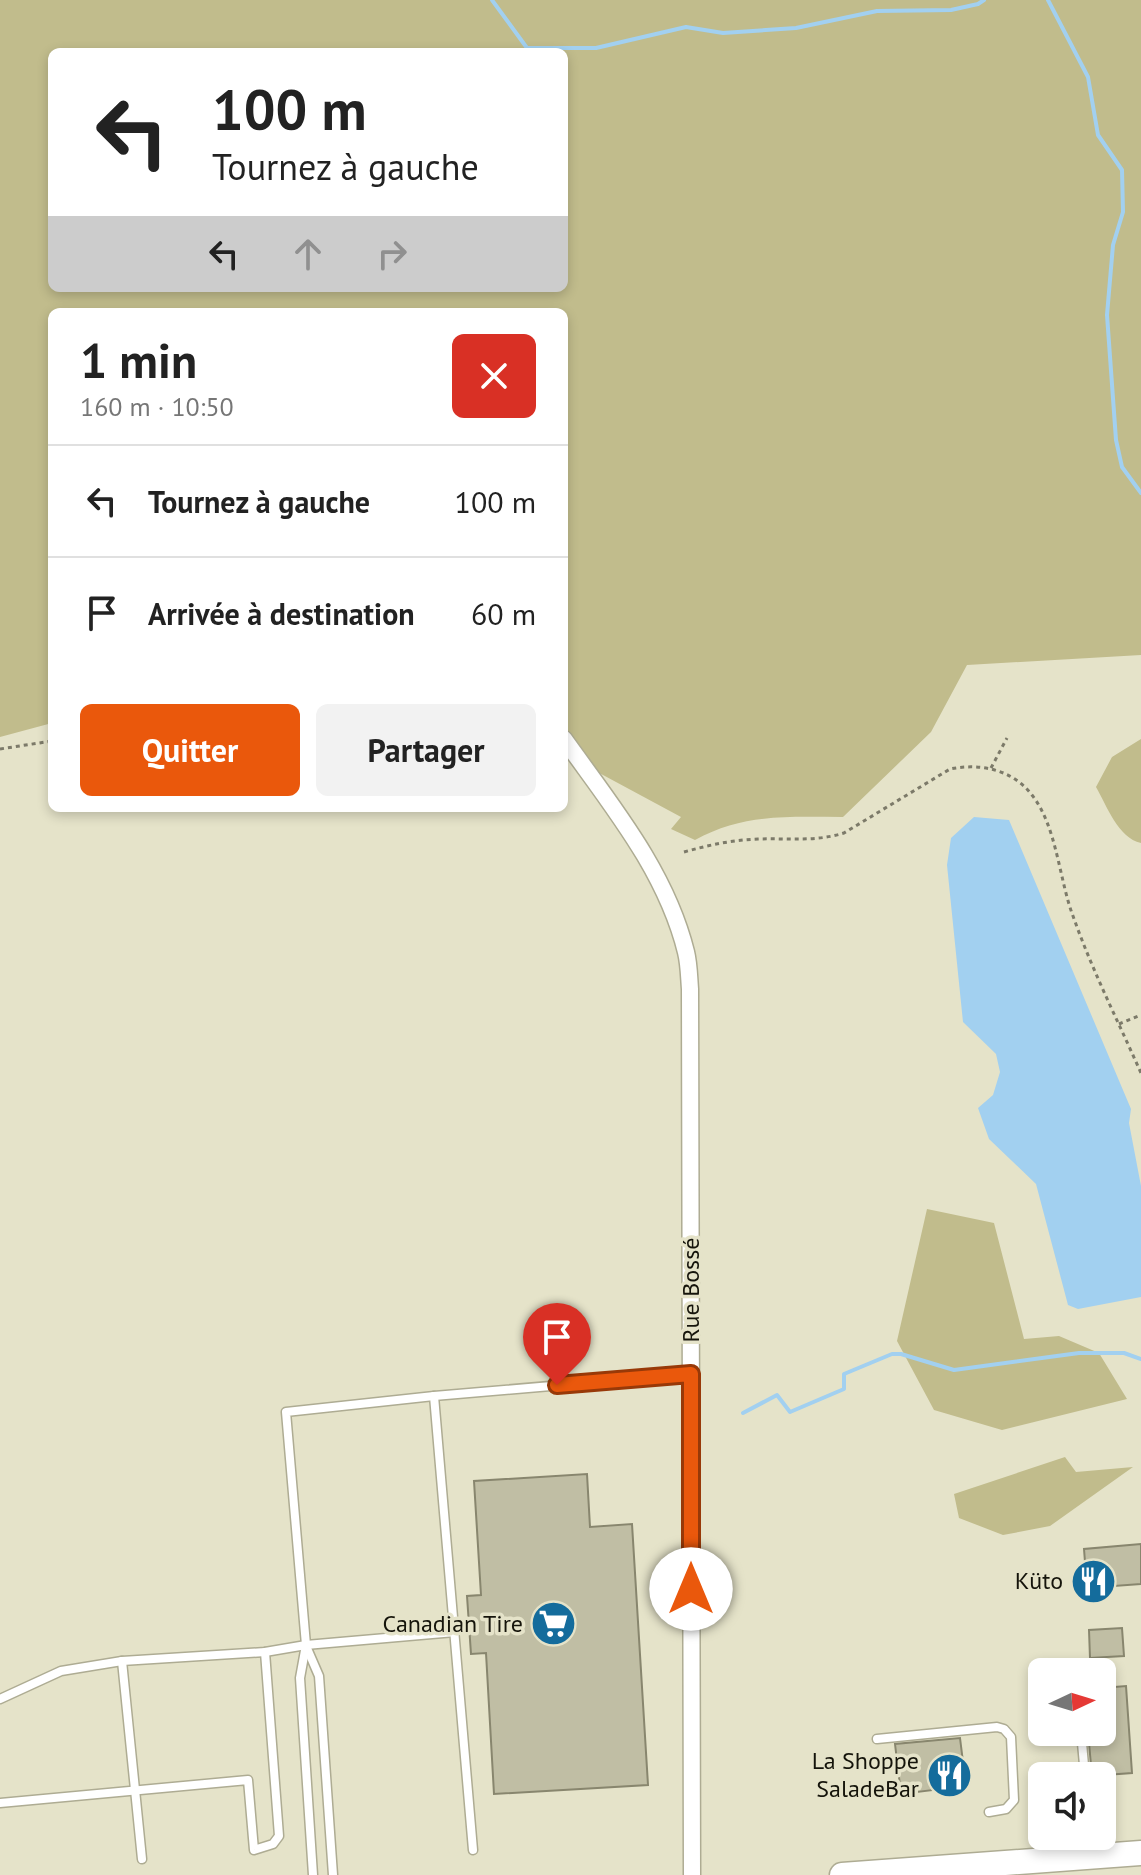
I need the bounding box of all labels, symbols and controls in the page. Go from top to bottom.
text: 100 m [212,73,367,145]
icon: left [80,80,184,184]
text: Tournez à gauche [212,143,479,190]
icon: left [202,232,246,276]
icon: ahead [286,232,330,276]
icon: right [370,232,414,276]
text: 1 min [80,329,197,391]
button: close [452,334,536,418]
text: 160 m · 10:50 [80,390,234,423]
icon: left [80,479,124,523]
text: Tournez à gauche [148,482,370,521]
text: 100 m [455,482,536,521]
icon: arrive [80,591,124,635]
text: Arrivée à destination [148,594,415,633]
text: 60 m [471,594,536,633]
button: Quitter [80,704,300,796]
button: Partager [316,704,536,796]
street label: Rue Bossé [675,1238,706,1342]
pin [523,1303,591,1385]
icon: arrive [535,1315,579,1359]
position arrow [649,1547,733,1631]
restaurant icon: Küto [1070,1557,1118,1605]
place label: Küto [1015,1565,1063,1596]
supermarket icon: Canadian Tire [530,1600,578,1648]
place label: Canadian Tire [383,1608,523,1639]
north arrow [1028,1658,1116,1746]
map controls [1028,1658,1116,1850]
place label: La Shoppe SaladeBar [812,1745,919,1804]
restaurant icon: La Shoppe SaladeBar [926,1751,974,1799]
button: sound [1028,1762,1116,1850]

